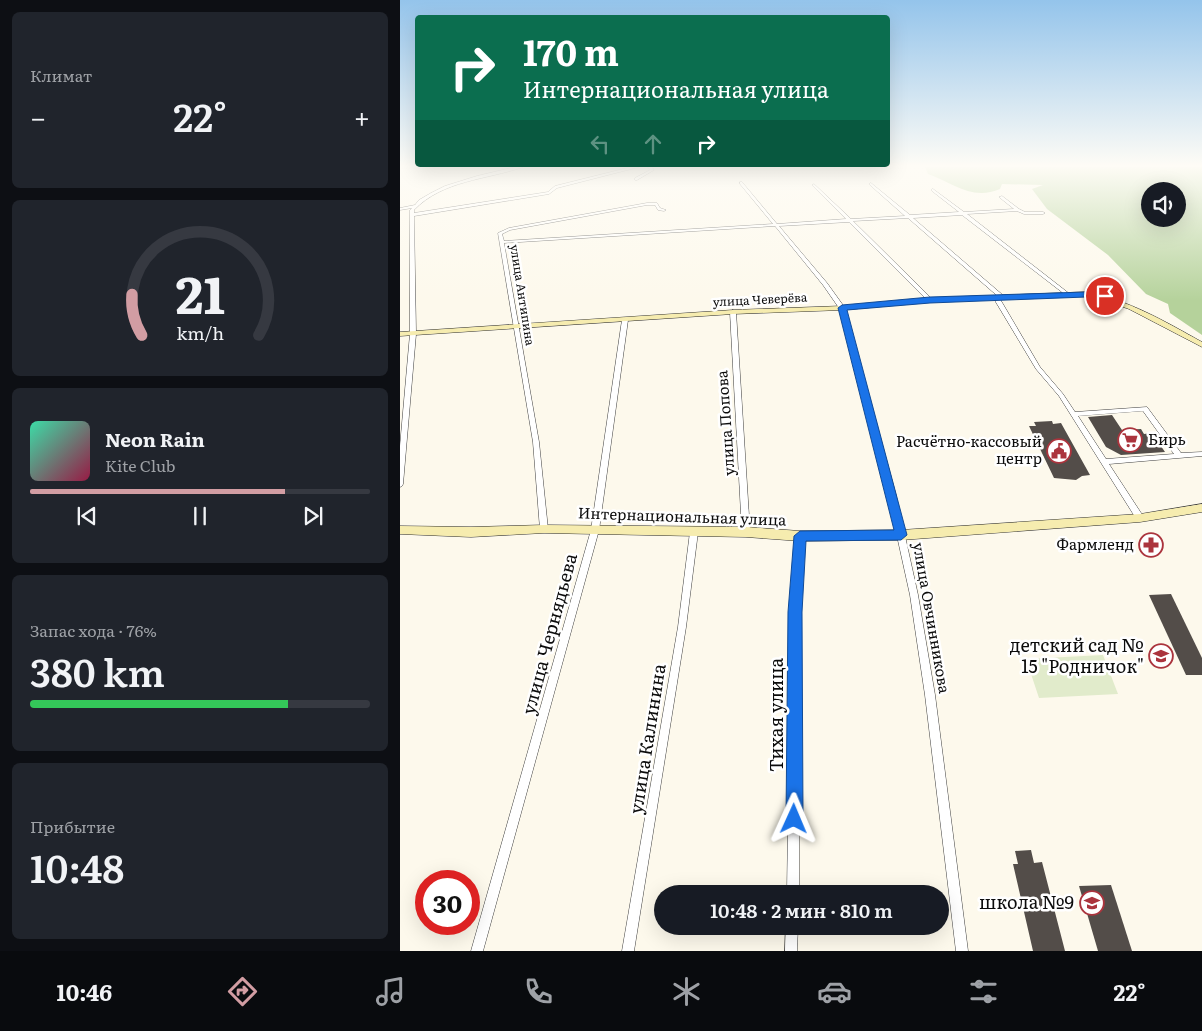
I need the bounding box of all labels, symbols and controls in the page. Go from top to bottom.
text: 170 m [523,25,619,77]
icon: right [440,35,505,100]
text: Климат [30,63,92,87]
text: Интернациональная улица [523,72,829,105]
text: 22° [173,87,227,144]
text: − [30,95,46,137]
text: + [354,95,370,137]
icon: left [586,130,614,158]
icon: ahead [639,130,667,158]
icon: right [692,130,720,158]
map controls [1141,182,1186,227]
button: sound [1141,182,1186,227]
street label: улица Антипина [506,243,540,347]
text: 21 [175,253,225,330]
pin [1084,275,1126,317]
icon: arrive [1091,282,1119,310]
street label: улица Чеверёва [712,288,808,310]
text: km/h [176,319,224,346]
street label: улица Попова [709,369,740,477]
text: Neon Rain [105,425,205,453]
supermarket icon: Бирь [1117,427,1143,453]
place label: Бирь [1148,427,1186,450]
place label: Расчётно-кассовый центр [896,429,1042,469]
public building icon: Расчётно-кассовый центр [1046,438,1072,464]
text: Kite Club [105,453,176,477]
street label: Интернациональная улица [577,500,788,531]
icon: previous [73,502,101,530]
icon: pause [186,502,214,530]
icon: next [299,502,327,530]
place label: Фармленд [1057,532,1134,555]
pharmacy icon: Фармленд [1138,532,1164,558]
street label: улица Овчинникова [908,540,957,696]
street label: улица Чернядьева [514,550,583,717]
text: Запас хода · 76% [30,618,157,642]
place label: детский сад № 15 "Родничок" [1010,631,1144,679]
text: 380 km [30,642,165,699]
school or university icon: детский сад № 15 "Родничок" [1148,643,1174,669]
street label: Тихая улица [762,658,789,772]
street label: улица Калинина [621,661,672,816]
position arrow [767,792,819,844]
text: Прибытие [30,814,115,838]
text: 10:48 [30,838,124,895]
speed limit sign: 30 [415,870,480,935]
place label: школа №9 [979,888,1074,915]
school or university icon: школа №9 [1079,890,1105,916]
text: 10:48 · 2 мин · 810 m [710,896,893,924]
icon: directions [225,974,260,1009]
icon: music [373,974,408,1009]
icon: phone [521,974,556,1009]
icon: climate [669,974,704,1009]
icon: car [817,974,852,1009]
icon: filters [966,974,1001,1009]
text: 10:46 [57,975,112,1008]
text: 22° [1114,975,1145,1008]

